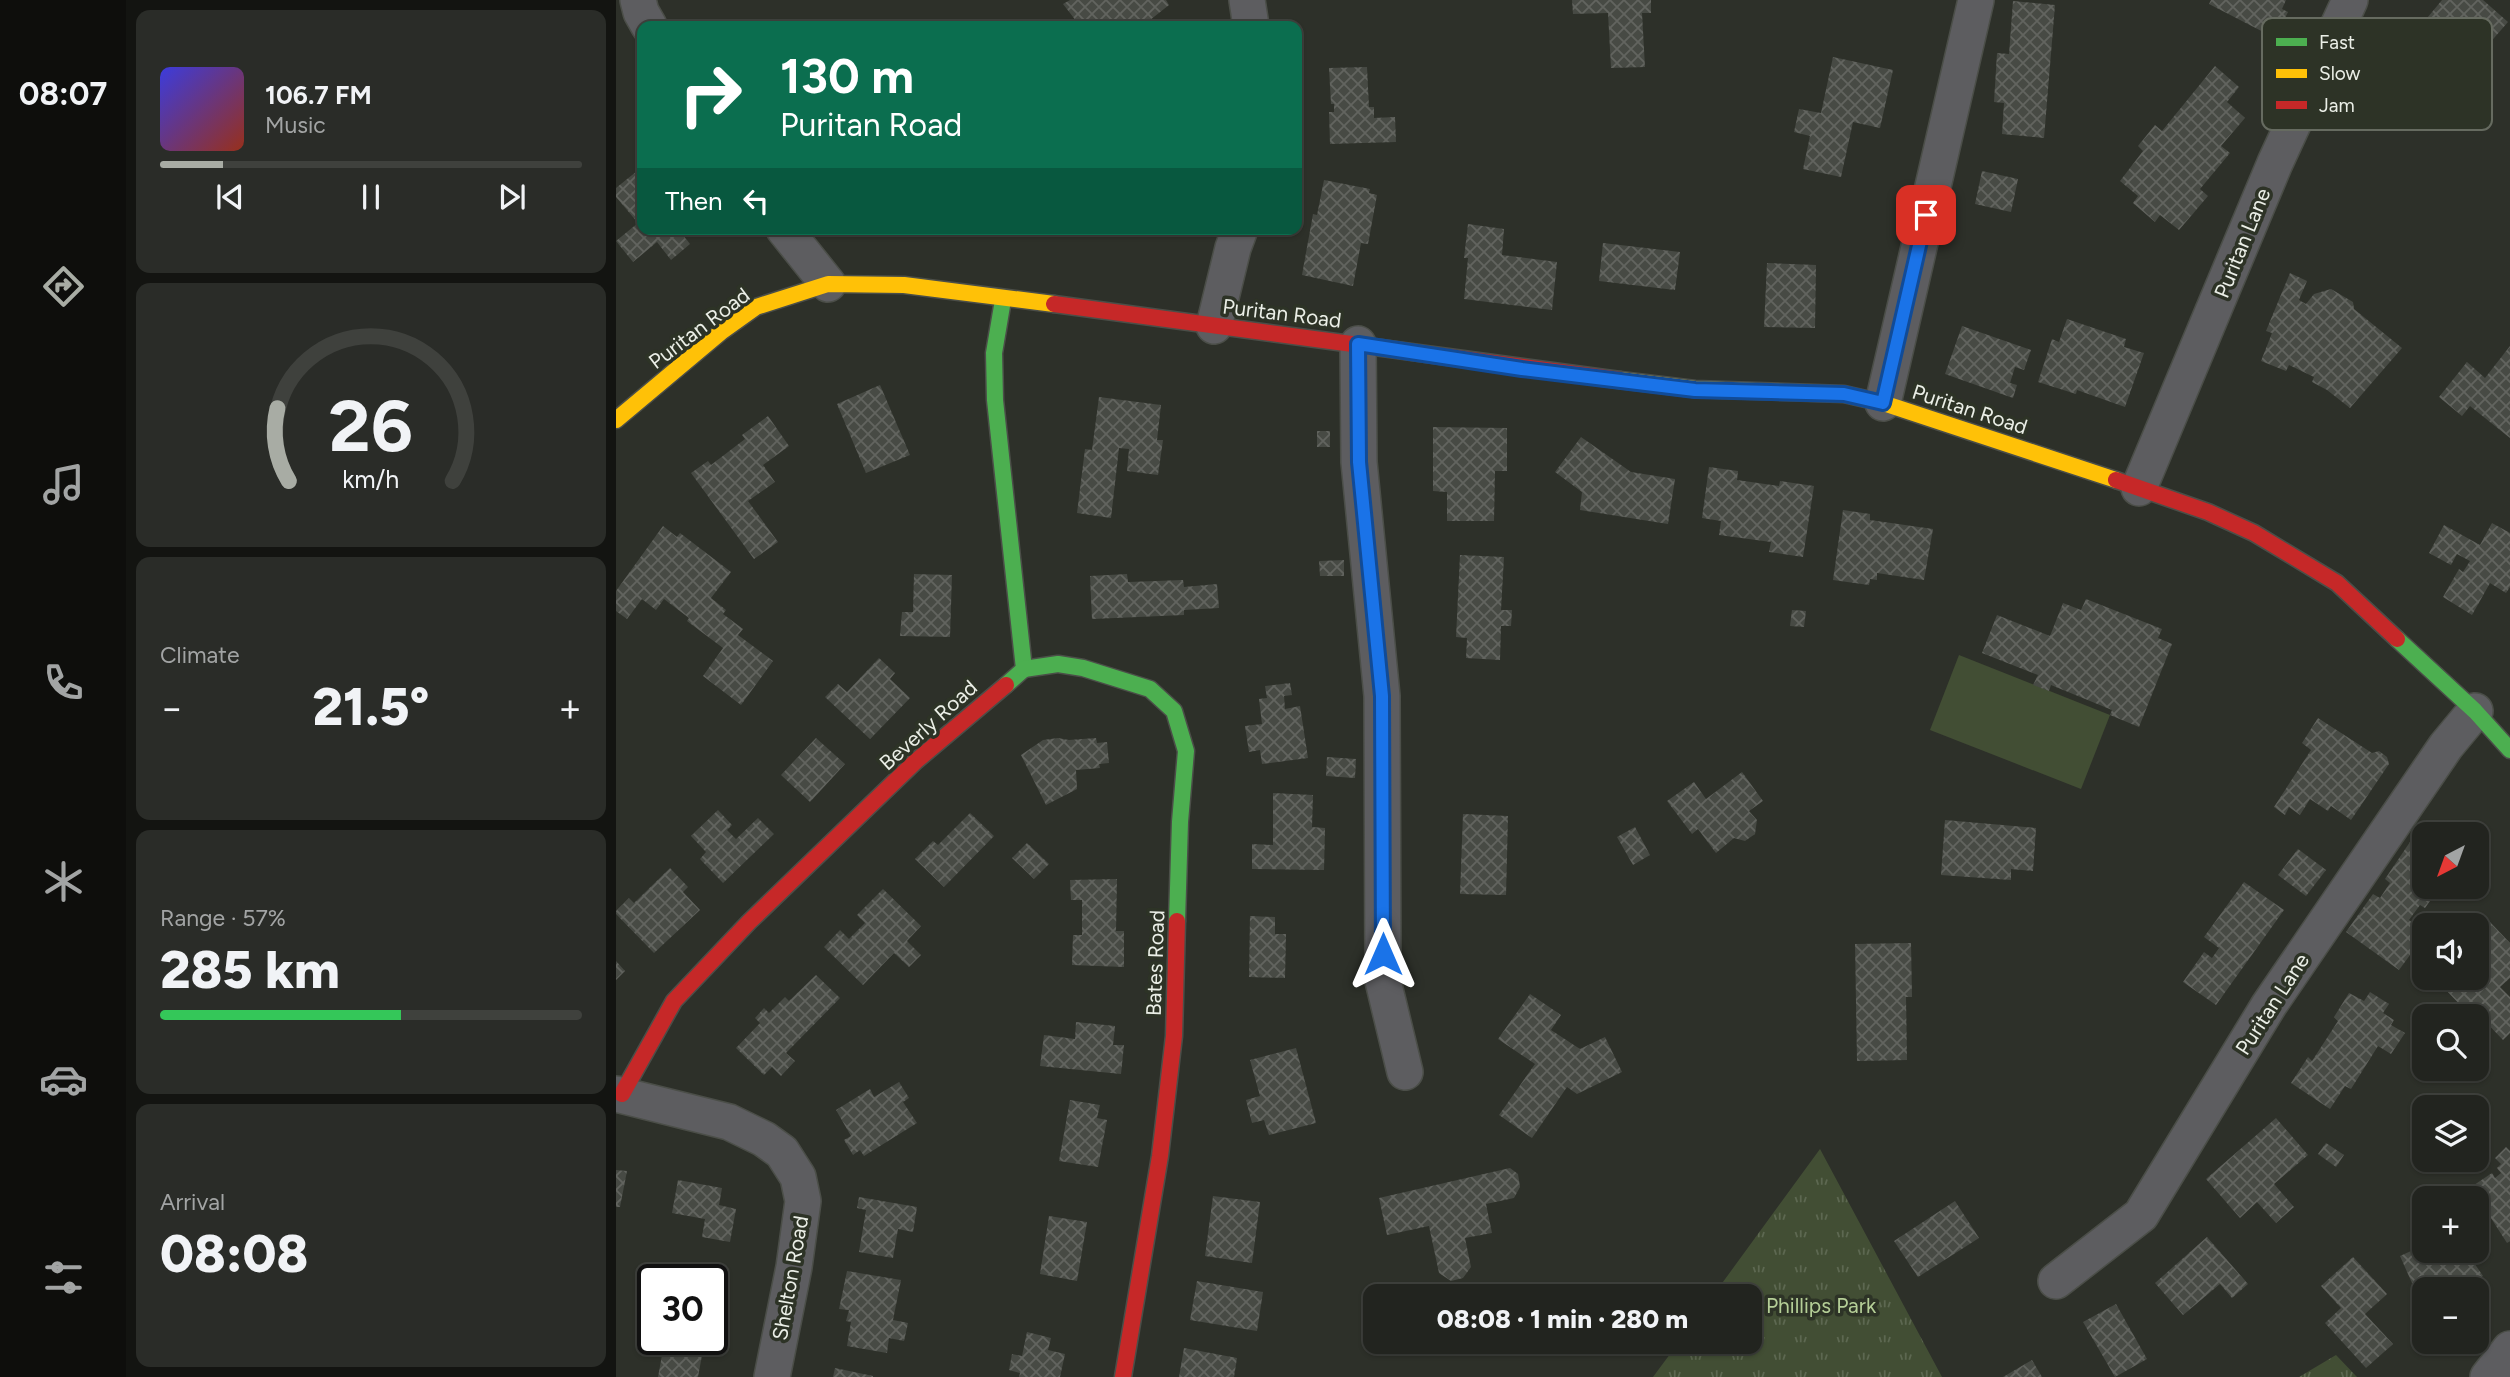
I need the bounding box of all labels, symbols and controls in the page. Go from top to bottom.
legend [2262,18,2492,130]
text: Fast [2319,31,2355,54]
text: 130 m [780,46,914,105]
icon: right [665,49,756,140]
text: Slow [2319,62,2361,85]
text: 08:07 [19,75,107,113]
text: 106.7 FM [265,79,372,111]
text: Jam [2319,94,2355,117]
text: Puritan Road [780,106,962,144]
text: Music [265,111,326,139]
icon: previous [211,178,249,216]
icon: pause [352,178,390,216]
icon: next [493,178,531,216]
icon: left [737,182,775,220]
text: Then [665,185,723,217]
pin [1896,185,1956,245]
street label: Puritan Lane [2209,185,2275,301]
icon: arrive [1907,196,1945,234]
icon: directions [39,262,88,311]
street label: Puritan Road [644,282,754,374]
street label: Puritan Road [1221,293,1343,333]
street label: Puritan Road [1909,379,2031,439]
text: 26 [329,383,413,470]
icon: music [39,460,88,509]
text: km/h [342,464,400,494]
text: Climate [160,641,239,669]
icon: phone [39,658,88,707]
street label: Beverly Road [874,675,982,775]
text: 21.5° [313,676,429,738]
text: − [160,685,184,731]
text: + [558,685,582,731]
north arrow [2412,822,2488,900]
map controls [2412,822,2489,1354]
icon: climate [39,857,88,906]
text: Range · 57% [160,904,286,932]
street label: Bates Road [1141,909,1169,1017]
button: sound [2412,913,2489,990]
position arrow [1346,917,1420,991]
text: 285 km [160,939,340,1001]
street label: Puritan Lane [2230,949,2314,1059]
button: search [2412,1004,2489,1081]
icon: car [39,1055,88,1104]
button: layers [2412,1095,2489,1172]
button: + [2412,1186,2489,1263]
text: Arrival [160,1188,225,1216]
street label: Shelton Road [767,1214,813,1342]
text: 08:08 [160,1223,308,1285]
icon: filters [39,1253,88,1302]
speed limit sign: 30 [637,1264,728,1355]
button: − [2412,1277,2489,1354]
park label: Phillips Park [1766,1293,1877,1318]
text: 08:08 · 1 min · 280 m [1437,1303,1688,1335]

